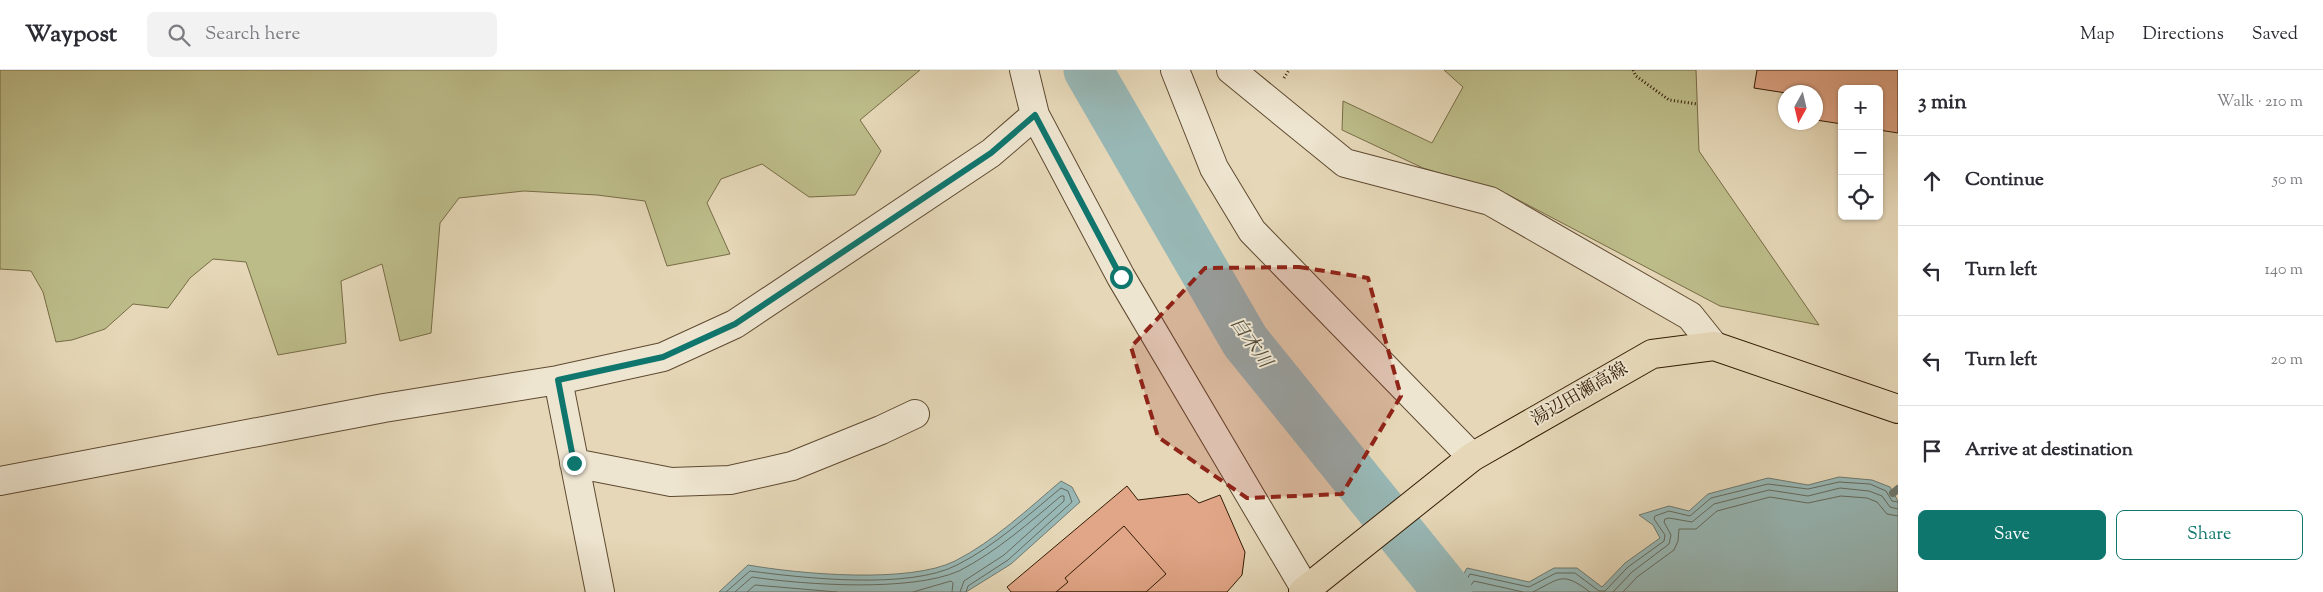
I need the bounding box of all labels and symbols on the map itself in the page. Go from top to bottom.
north arrow [1778,85,1823,130]
route start [1110,266,1133,289]
water label: 白木川 [1223,312,1279,376]
street label: 湯辺田瀬高線 [1527,357,1633,433]
route end [563,452,586,475]

